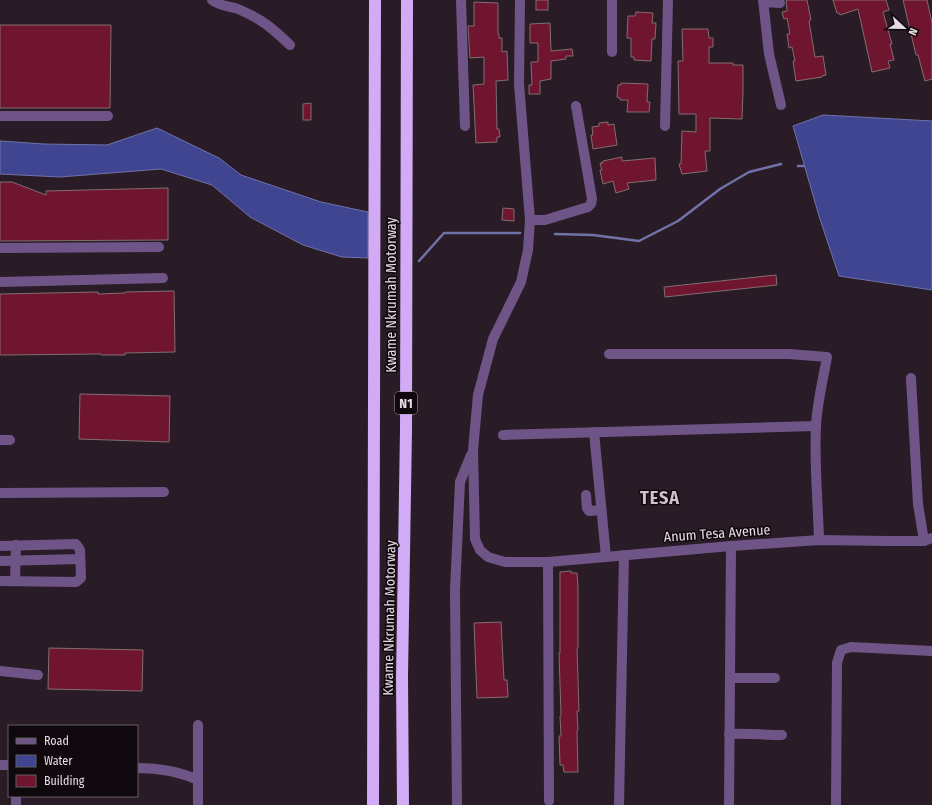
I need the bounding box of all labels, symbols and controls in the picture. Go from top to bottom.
north arrow [884,8,924,48]
text: N [906,26,920,37]
street label: Kwame Nkrumah Motorway [383,216,400,373]
road number: N1 [395,392,417,414]
district label: TESA [640,487,680,509]
street label: Anum Tesa Avenue [663,521,771,546]
street label: Kwame Nkrumah Motorway [380,539,399,696]
legend [8,725,138,797]
text: Road [44,734,69,748]
text: Water [44,754,73,768]
text: Building [44,774,85,788]

